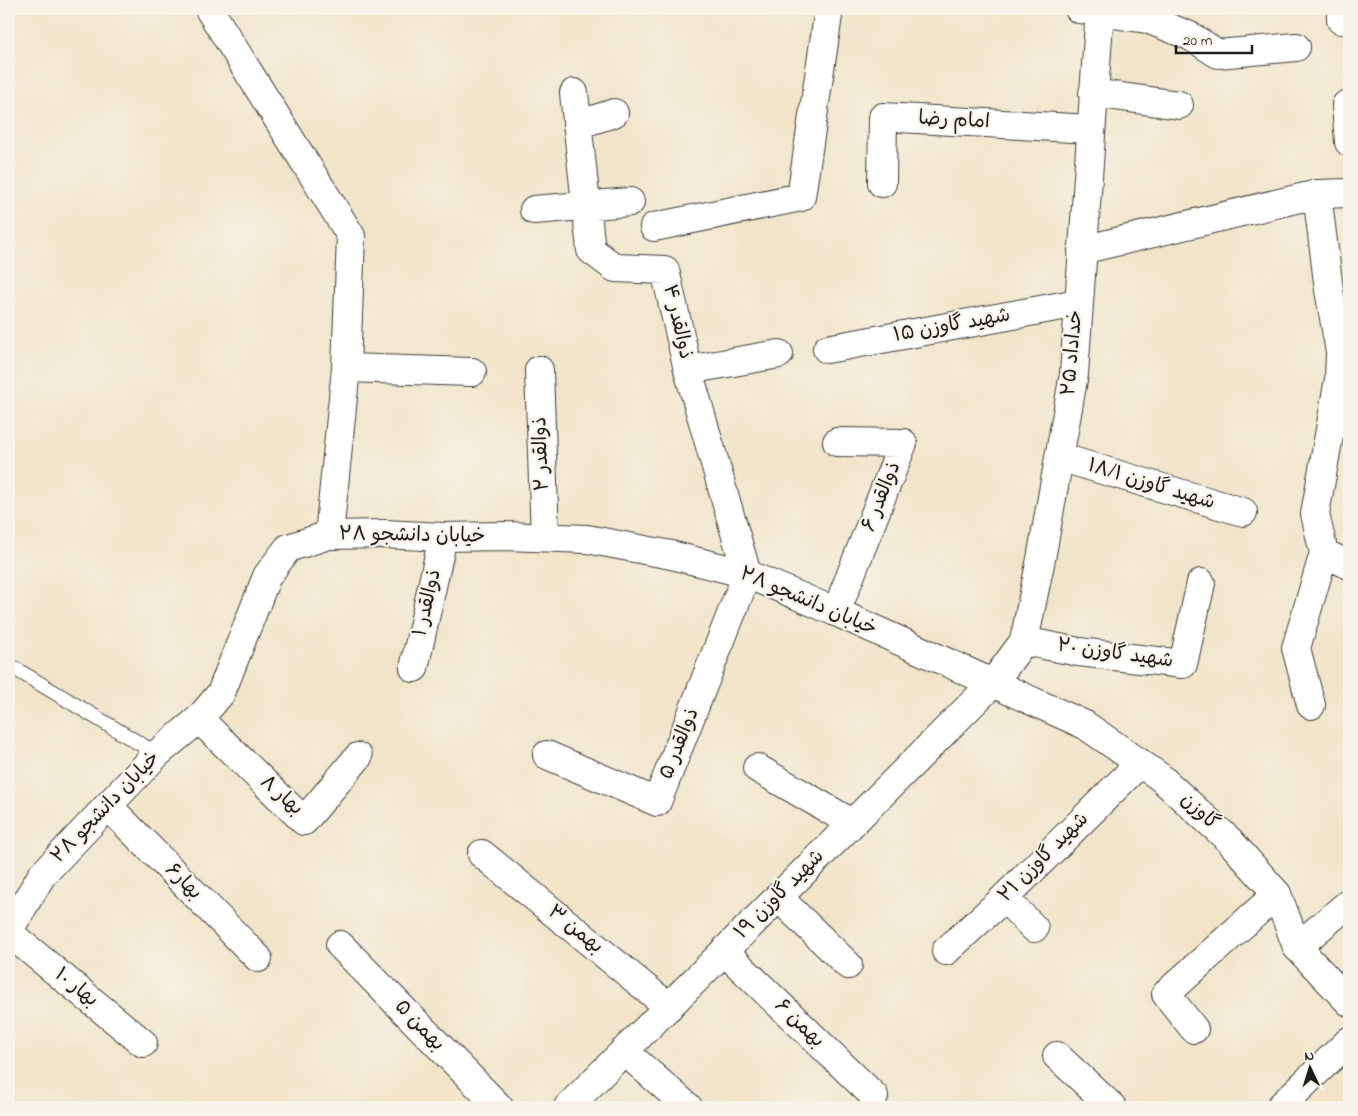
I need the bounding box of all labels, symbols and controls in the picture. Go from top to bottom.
scale bar [1176,22,1252,54]
text: 20 m [1183,30,1213,52]
street label: امام رضا [917,105,991,137]
street label: ذوالقدر ۴ [654,282,700,362]
street label: شهید گاوزن ۱۵ [891,301,1013,351]
street label: خداداد ۲۵ [1055,309,1091,397]
street label: ذوالقدر ۲ [526,416,558,492]
street label: شهید گاوزن ۱۸/۱ [1084,452,1218,518]
street label: ذوالقدر ۶ [855,458,909,536]
street label: خیابان دانشجو ۲۸ [339,520,485,552]
street label: خیابان دانشجو ۲۸ [735,560,881,644]
street label: ذوالقدر ۱ [406,567,450,639]
street label: شهید گاوزن ۲۰ [1055,631,1175,677]
street label: ذوالقدر ۵ [653,704,707,784]
street label: خیابان دانشجو ۲۸ [45,745,167,871]
street label: بهار ۸ [253,769,309,823]
street label: گاوزن [1173,786,1225,838]
street label: شهید گاوزن ۲۱ [992,806,1096,910]
street label: شهید گاوزن ۱۹ [728,843,832,947]
street label: بهار۶ [158,857,208,907]
street label: بهمن ۳ [541,898,609,962]
street label: بهار ۱۰ [48,961,104,1015]
street label: بهمن ۶ [767,993,831,1055]
street label: بهمن ۵ [387,994,451,1058]
north arrow [1286,1044,1336,1094]
text: N [1304,1046,1315,1067]

